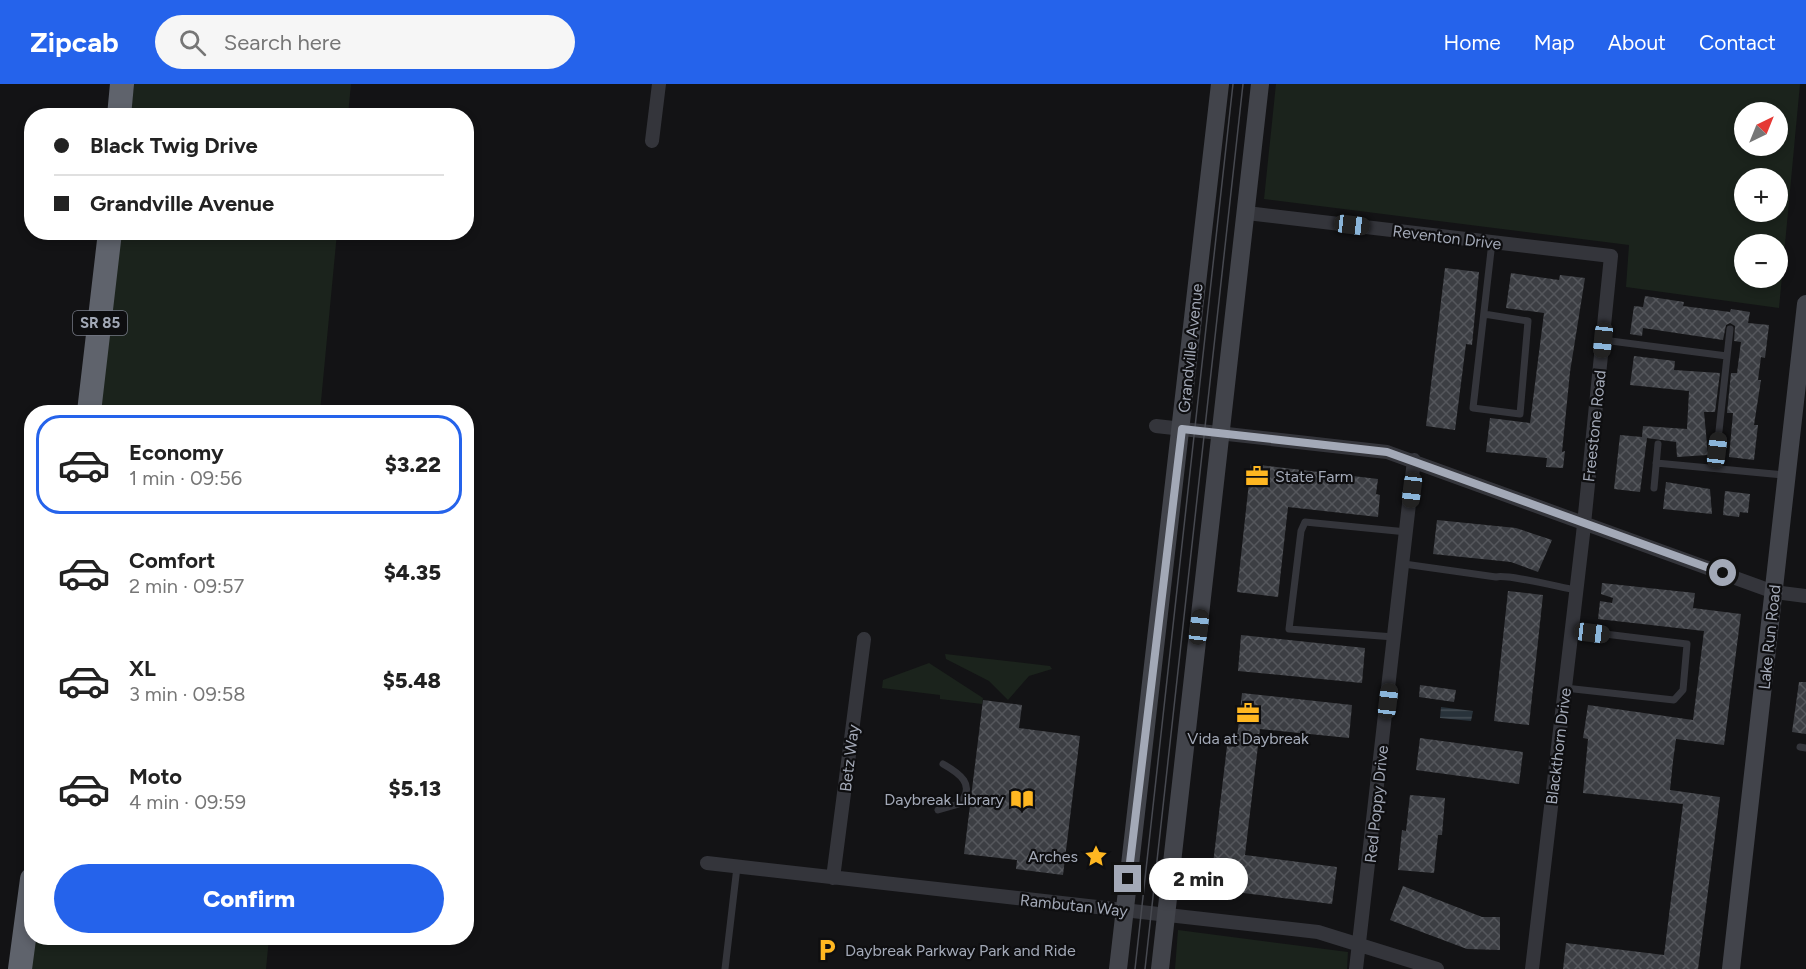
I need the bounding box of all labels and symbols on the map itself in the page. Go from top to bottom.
north arrow [1734,102,1788,156]
car [1333,214,1371,236]
street label: Reventon Drive [1391,221,1503,254]
street label: Grandville Avenue [1174,282,1207,414]
road number: SR 85 [73,311,127,335]
car [1592,321,1614,359]
street label: Freestone Road [1579,369,1610,483]
car [1706,431,1728,469]
office icon: State Farm [1244,463,1270,489]
place label: State Farm [1275,467,1353,486]
car [1401,471,1423,509]
route start [1709,559,1736,586]
street label: Lake Run Road [1755,584,1784,690]
car [1188,608,1210,646]
car [1573,622,1611,644]
car [1377,682,1399,720]
street label: Blackthorn Drive [1542,686,1575,805]
office icon: Vida at Daybreak [1235,700,1261,726]
street label: Betz Way [836,723,863,793]
place label: Vida at Daybreak [1187,729,1309,748]
street label: Red Poppy Drive [1361,744,1392,864]
library icon: Daybreak Library [1009,786,1035,812]
place label: Daybreak Library [884,790,1005,809]
place icon: Arches [1083,843,1109,869]
place label: Arches [1028,847,1078,866]
callout: 2 min [1149,858,1248,900]
route end [1114,865,1141,892]
street label: Rambutan Way [1019,890,1129,921]
parking icon: Daybreak Parkway Park and Ride [814,937,840,963]
place label: Daybreak Parkway Park and Ride [845,941,1076,960]

